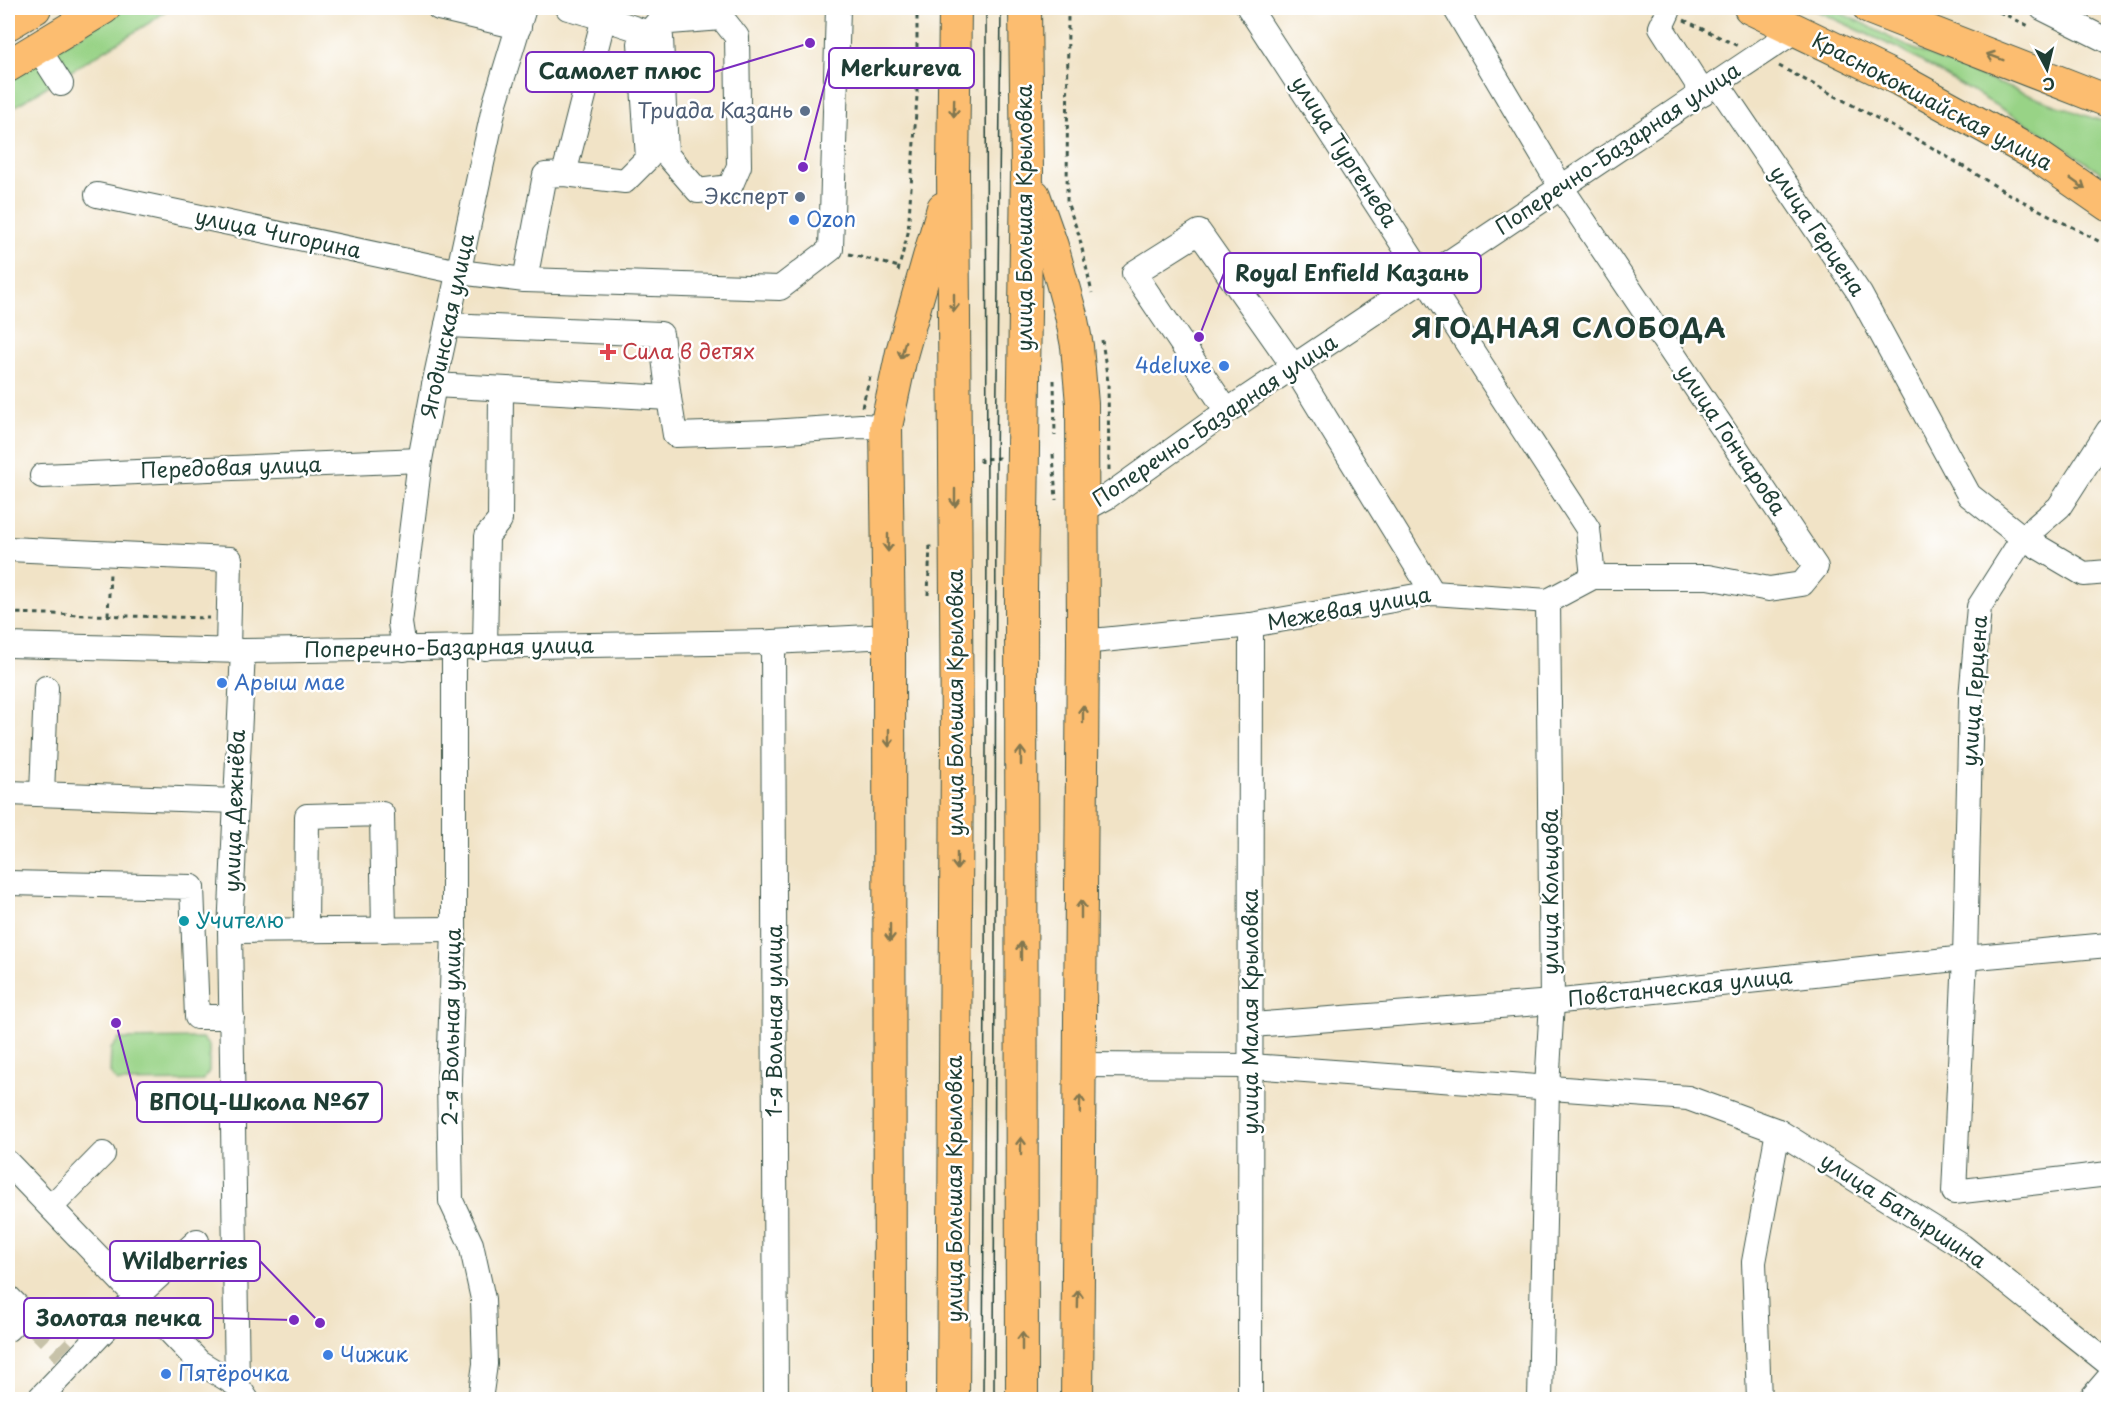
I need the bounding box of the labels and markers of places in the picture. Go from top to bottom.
callout: Merkureva [829,48,974,88]
callout: Самолет плюс [526,52,714,92]
place label: Триада Казань [637,93,793,125]
marker: Триада Казань [798,104,812,118]
place label: Эксперт [704,179,789,211]
marker: Эксперт [793,190,807,204]
place label: Ozon [806,202,856,234]
marker: Ozon [787,213,801,227]
callout: Royal Enfield Казань [1224,253,1481,293]
place label: Сила в детях [622,334,755,366]
marker: Сила в детях [599,343,617,361]
place label: 4deluxe [1135,348,1212,380]
marker: 4deluxe [1217,359,1231,373]
place label: Арыш мае [234,665,345,697]
marker: Арыш мае [215,676,229,690]
place label: Учителю [196,903,284,935]
marker: Учителю [177,914,191,928]
callout: ВПОЦ-Школа №67 [137,1082,382,1122]
callout: Wildberries [110,1241,260,1281]
callout: Золотая печка [24,1298,213,1338]
place label: Чижик [340,1337,408,1369]
marker: Чижик [321,1348,335,1362]
place label: Пятёрочка [178,1356,290,1388]
marker: Пятёрочка [159,1367,173,1381]

